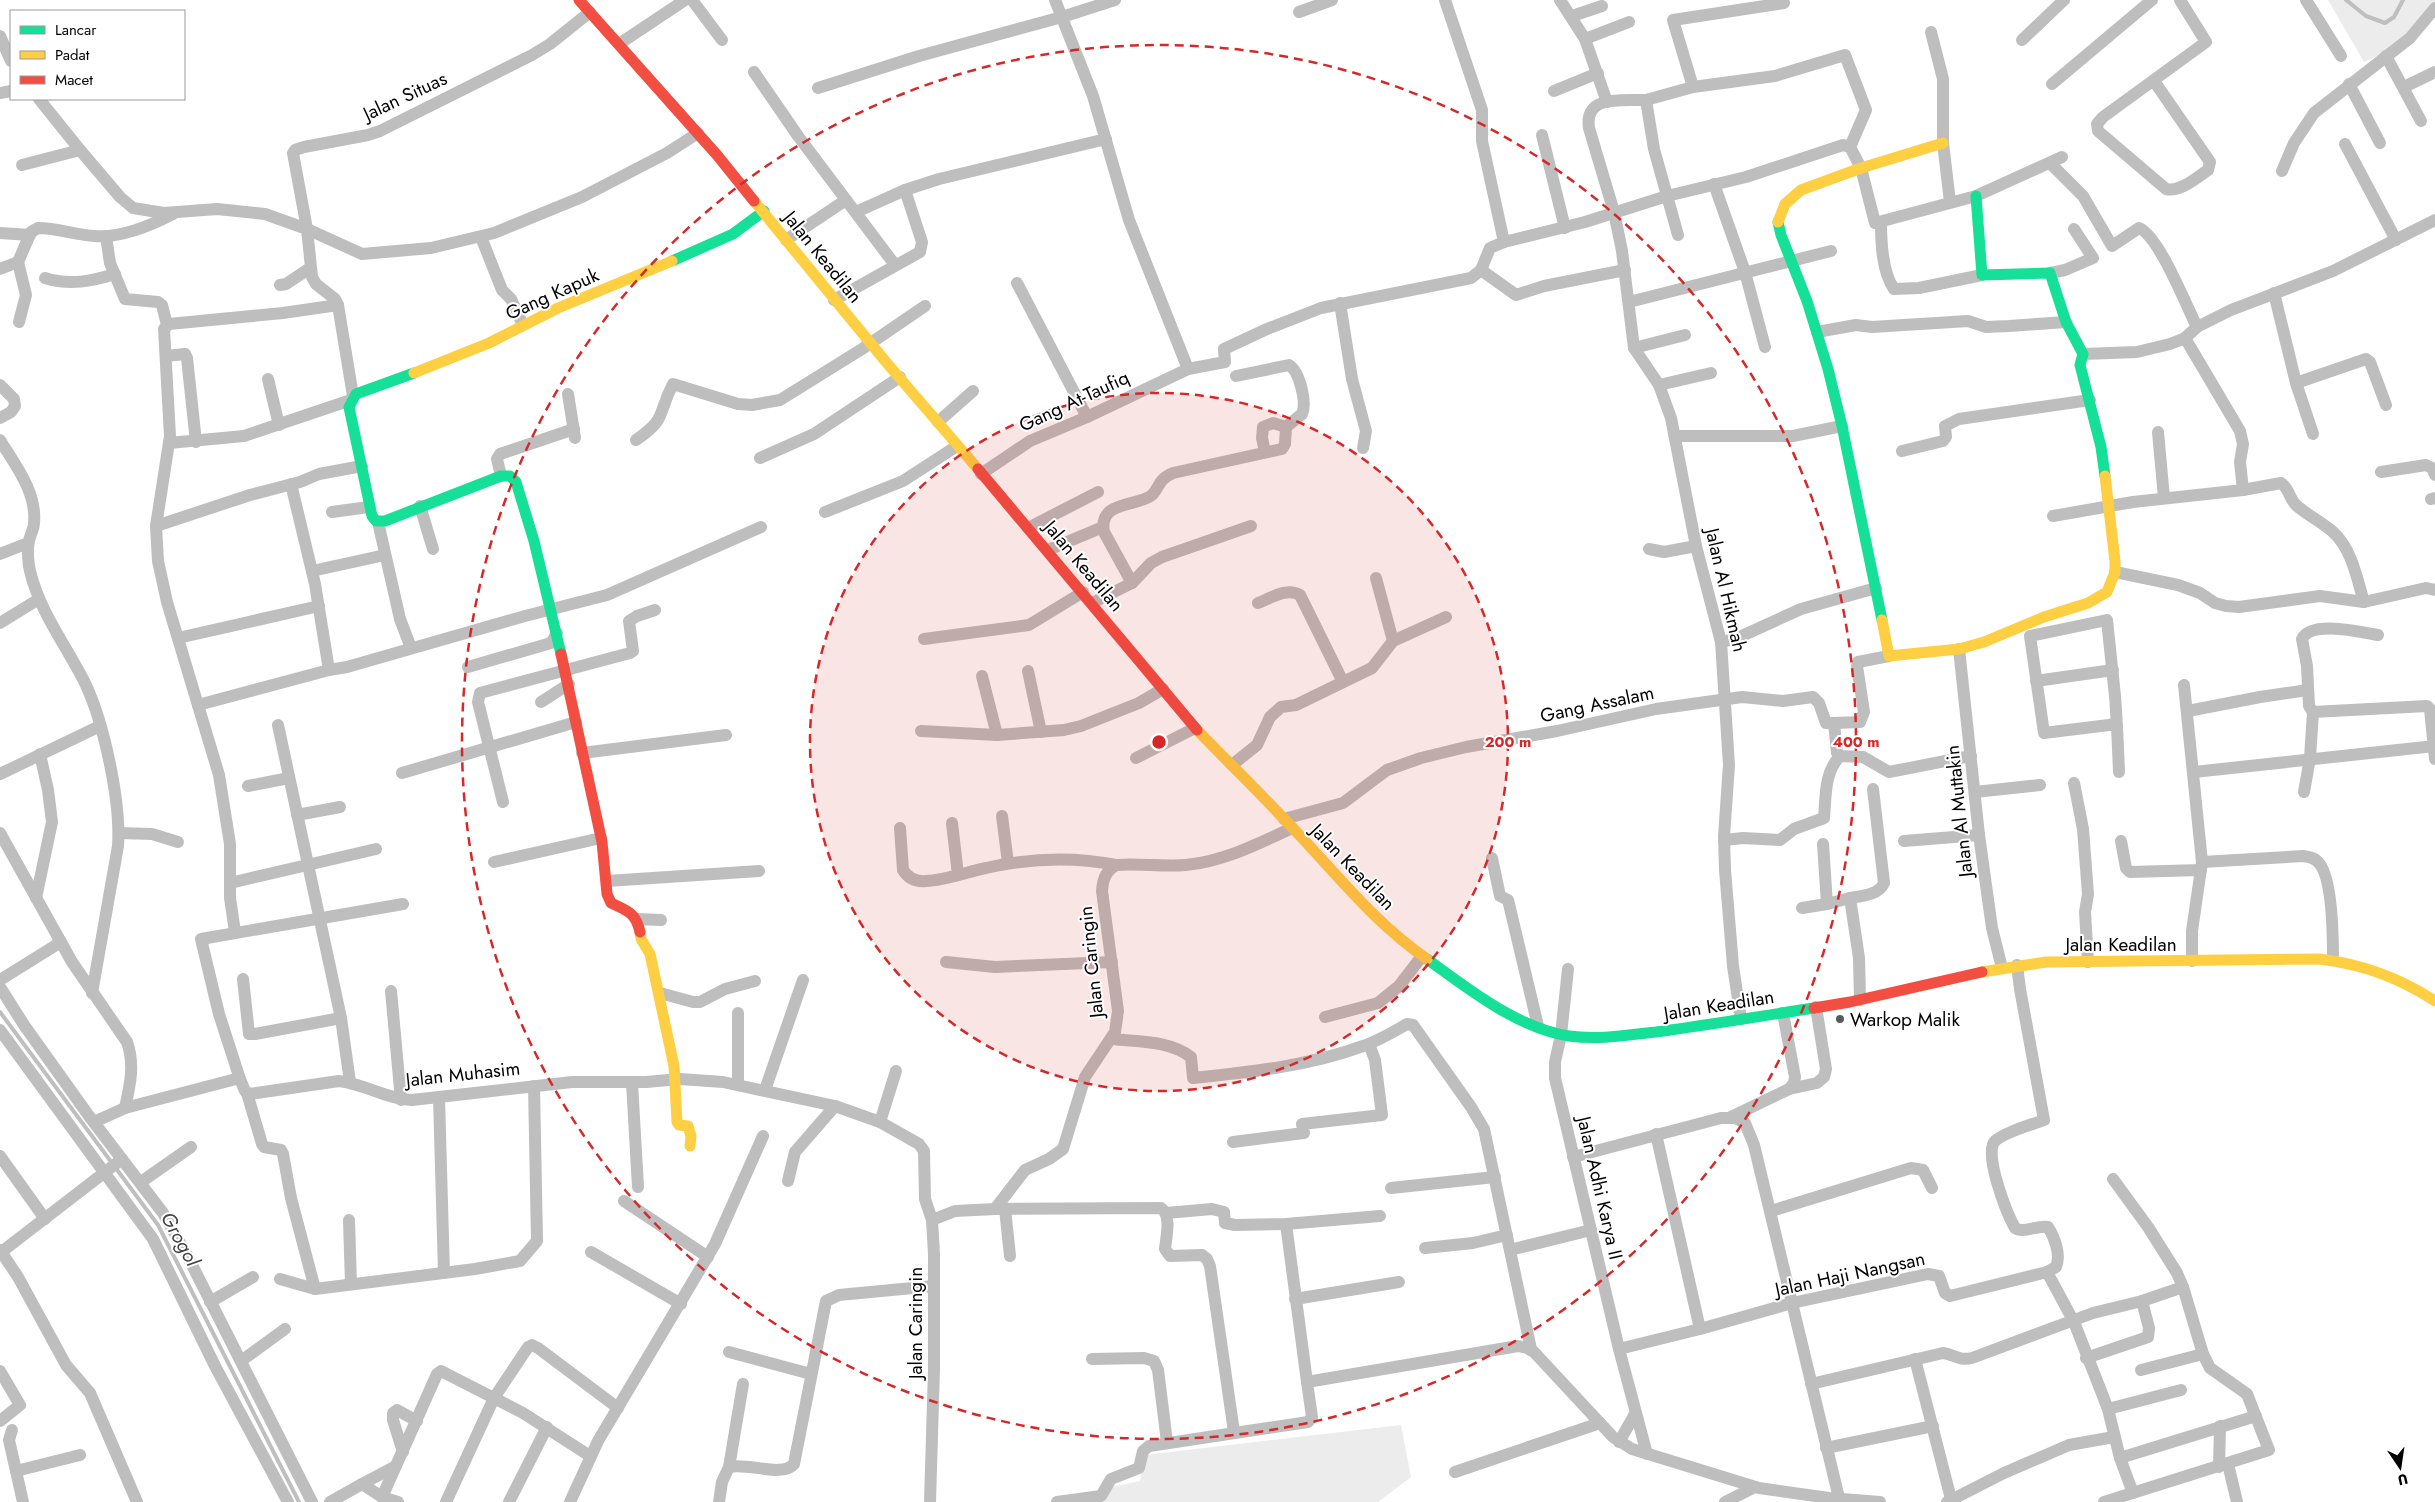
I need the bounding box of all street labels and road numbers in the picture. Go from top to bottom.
street label: Jalan Situas [356,65,452,128]
street label: Jalan Keadilan [776,203,868,309]
street label: Gang Kapuk [501,261,603,327]
street label: Gang At-Taufiq [1014,364,1134,438]
street label: Jalan Keadilan [1036,512,1130,617]
street label: Jalan Al Hikmah [1698,523,1753,655]
street label: Gang Assalam [1538,679,1656,729]
street label: Jalan Al Muttakin [1939,744,1980,881]
street label: Jalan Keadilan [1303,815,1401,916]
street label: Jalan Caringin [1072,905,1111,1022]
street label: Jalan Keadilan [2062,931,2177,958]
street label: Jalan Keadilan [1659,983,1776,1028]
street label: Jalan Muhasim [402,1055,521,1094]
street label: Jalan Adhi Karya II [1570,1111,1630,1262]
street label: Jalan Haji Nangsan [1770,1245,1927,1304]
street label: Jalan Caringin [902,1267,929,1382]

